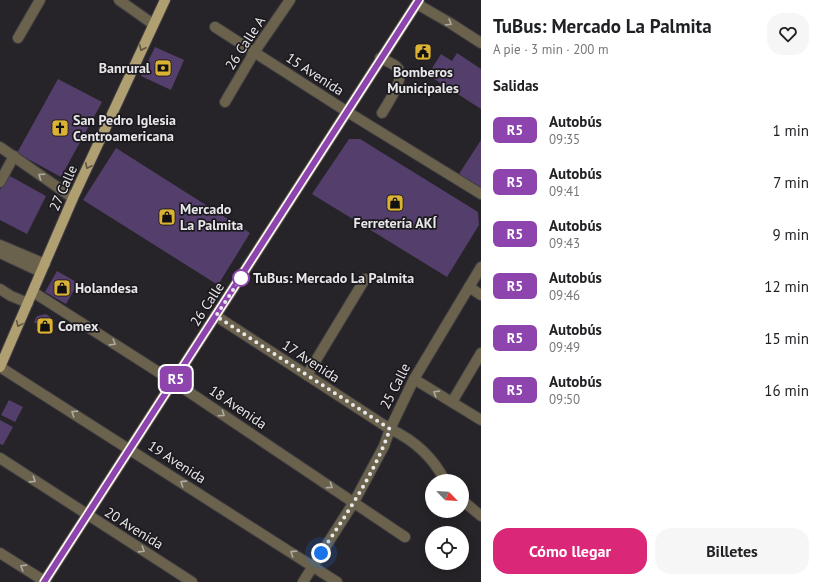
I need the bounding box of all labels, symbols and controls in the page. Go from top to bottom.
street label: 26 Calle A [221,12,269,73]
button: heart [767,13,809,55]
text: TuBus: Mercado La Palmita [493,14,712,38]
one-way arrow [445,19,452,26]
text: A pie · 3 min · 200 m [493,41,608,58]
public building icon: Bomberos Municipales [413,42,433,62]
one-way arrow [139,43,147,51]
street label: 15 Avenida [282,49,348,100]
bank icon: Banrural [153,58,173,78]
place label: Banrural [99,59,151,77]
place label: Bomberos Municipales [387,63,459,97]
text: Salidas [493,76,539,95]
place label: San Pedro Iglesia Centroamericana [73,111,176,145]
text: Autobús [549,112,602,131]
church icon: San Pedro Iglesia Centroamericana [50,118,70,138]
text: R5 [507,121,523,139]
text: 1 min [772,121,809,140]
text: 09:35 [549,131,580,148]
street label: 27 Calle [45,162,81,214]
one-way arrow [85,162,93,169]
text: Autobús [549,164,602,183]
text: R5 [507,173,523,191]
text: 7 min [773,173,809,192]
one-way arrow [39,174,46,181]
text: 09:41 [549,183,580,200]
shop icon: Ferretería AKÍ [385,193,405,213]
place label: Mercado La Palmita [180,200,243,234]
shop icon: Mercado La Palmita [157,207,177,227]
place label: Ferretería AKÍ [354,214,437,232]
text: Autobús [549,216,602,235]
text: R5 [507,225,523,243]
text: 9 min [772,225,809,244]
text: 09:43 [549,235,580,252]
text: Autobús [549,268,602,287]
marker: TuBus: Mercado La Palmita [232,269,250,287]
place label: TuBus: Mercado La Palmita [253,269,414,287]
text: R5 [507,277,523,295]
text: 12 min [764,277,809,296]
shop icon: Holandesa [52,278,72,298]
place label: Holandesa [75,279,138,297]
street label: 26 Calle [186,279,228,329]
text: 09:46 [549,287,580,304]
shop icon: Comex [35,316,55,336]
place label: Comex [58,317,99,335]
one-way arrow [16,319,24,327]
text: Autobús [549,320,602,339]
text: R5 [507,329,523,347]
text: 15 min [764,329,809,348]
street label: 17 Avenida [279,336,343,386]
one-way arrow [109,338,116,346]
text: 09:49 [549,339,580,356]
street label: 25 Calle [376,360,414,412]
line badge: R5 [158,366,194,392]
text: R5 [168,370,184,388]
text: Autobús [549,372,602,391]
street label: 18 Avenida [206,381,270,433]
text: R5 [507,381,523,399]
text: 16 min [764,381,809,400]
one-way arrow [433,390,440,397]
text: 09:50 [549,391,580,408]
one-way arrow [218,409,225,416]
one-way arrow [71,411,78,418]
street label: 19 Avenida [144,437,210,488]
north arrow [425,474,469,518]
map controls [425,474,469,570]
one-way arrow [28,475,35,482]
one-way arrow [181,481,188,488]
one-way arrow [326,481,333,489]
street label: 20 Avenida [101,503,167,553]
button: locate [425,526,469,570]
button: Cómo llegar [493,528,647,574]
button: Billetes [655,528,809,574]
your location [311,543,331,563]
one-way arrow [138,545,145,553]
one-way arrow [290,550,297,558]
one-way arrow [20,565,27,572]

